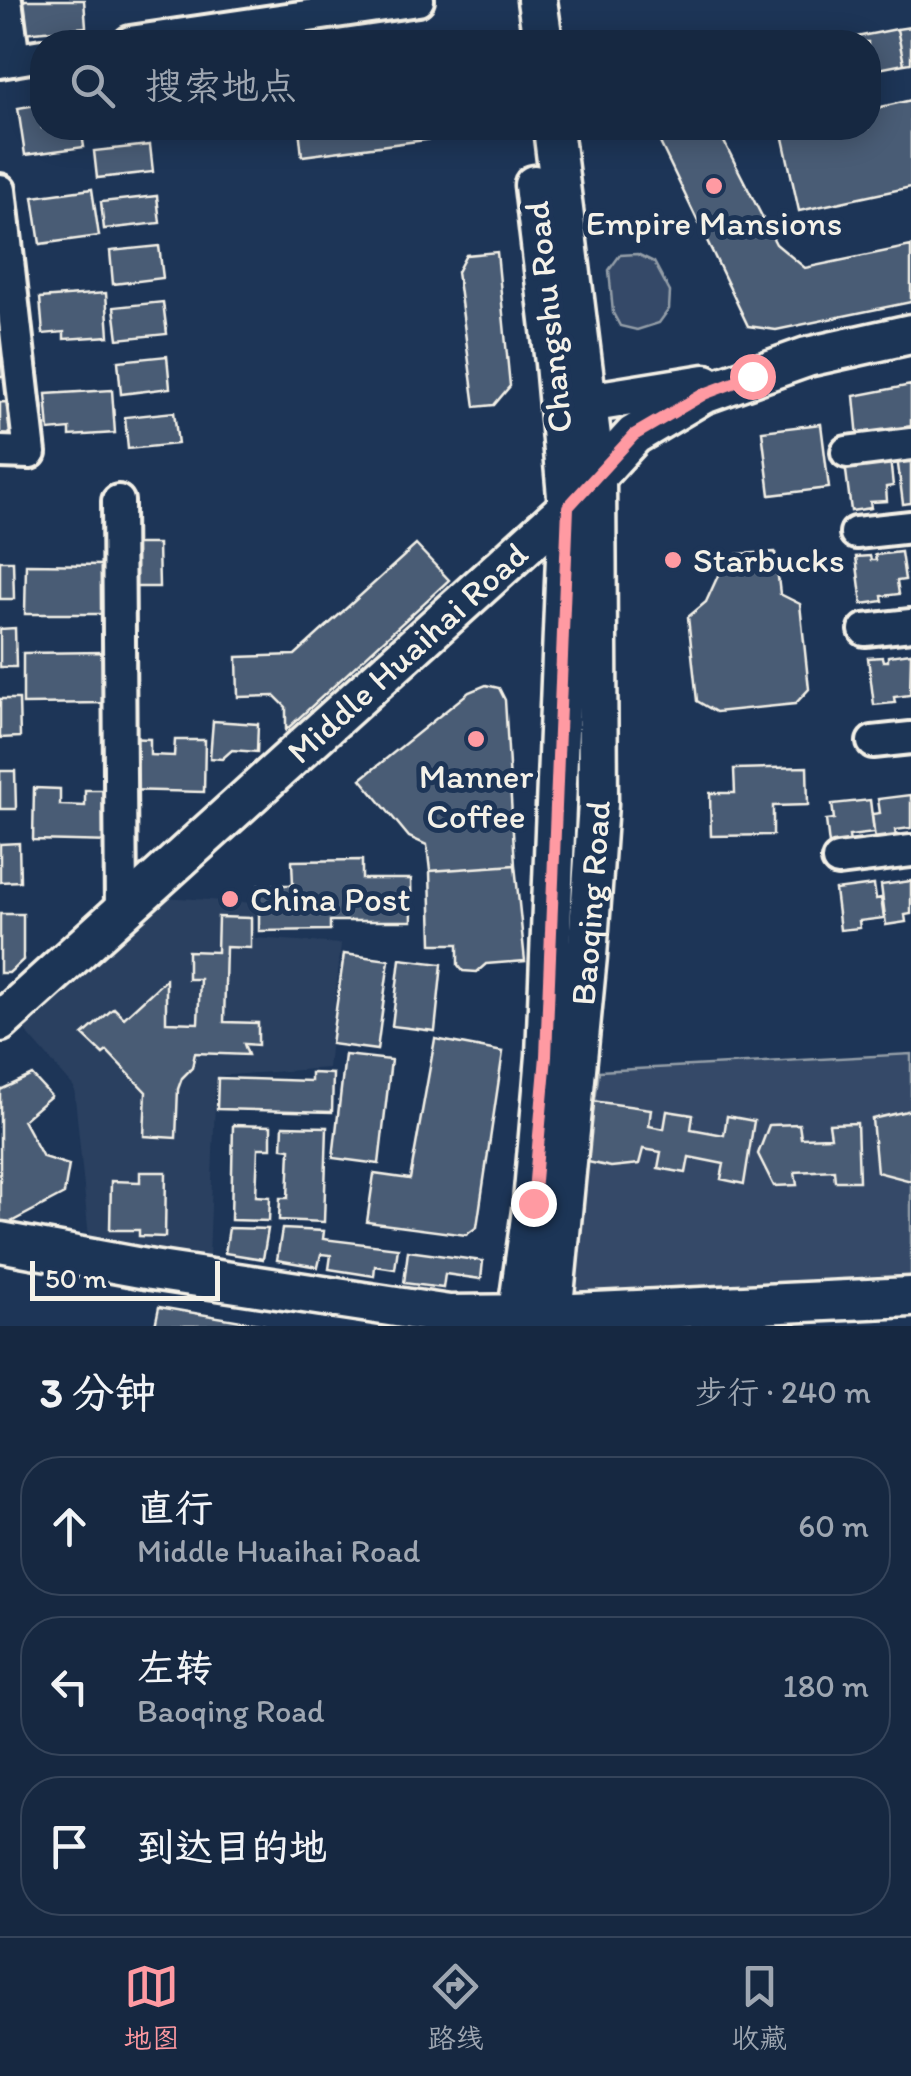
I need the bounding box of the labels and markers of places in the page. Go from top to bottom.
marker: Empire Mansions [703,175,725,197]
place label: Empire Mansions [586,202,842,244]
place label: Starbucks [693,539,845,581]
marker: Starbucks [662,549,684,571]
marker: Manner Coffee [465,728,487,750]
place label: Manner Coffee [419,755,533,837]
place label: China Post [250,878,411,920]
marker: China Post [219,888,241,910]

